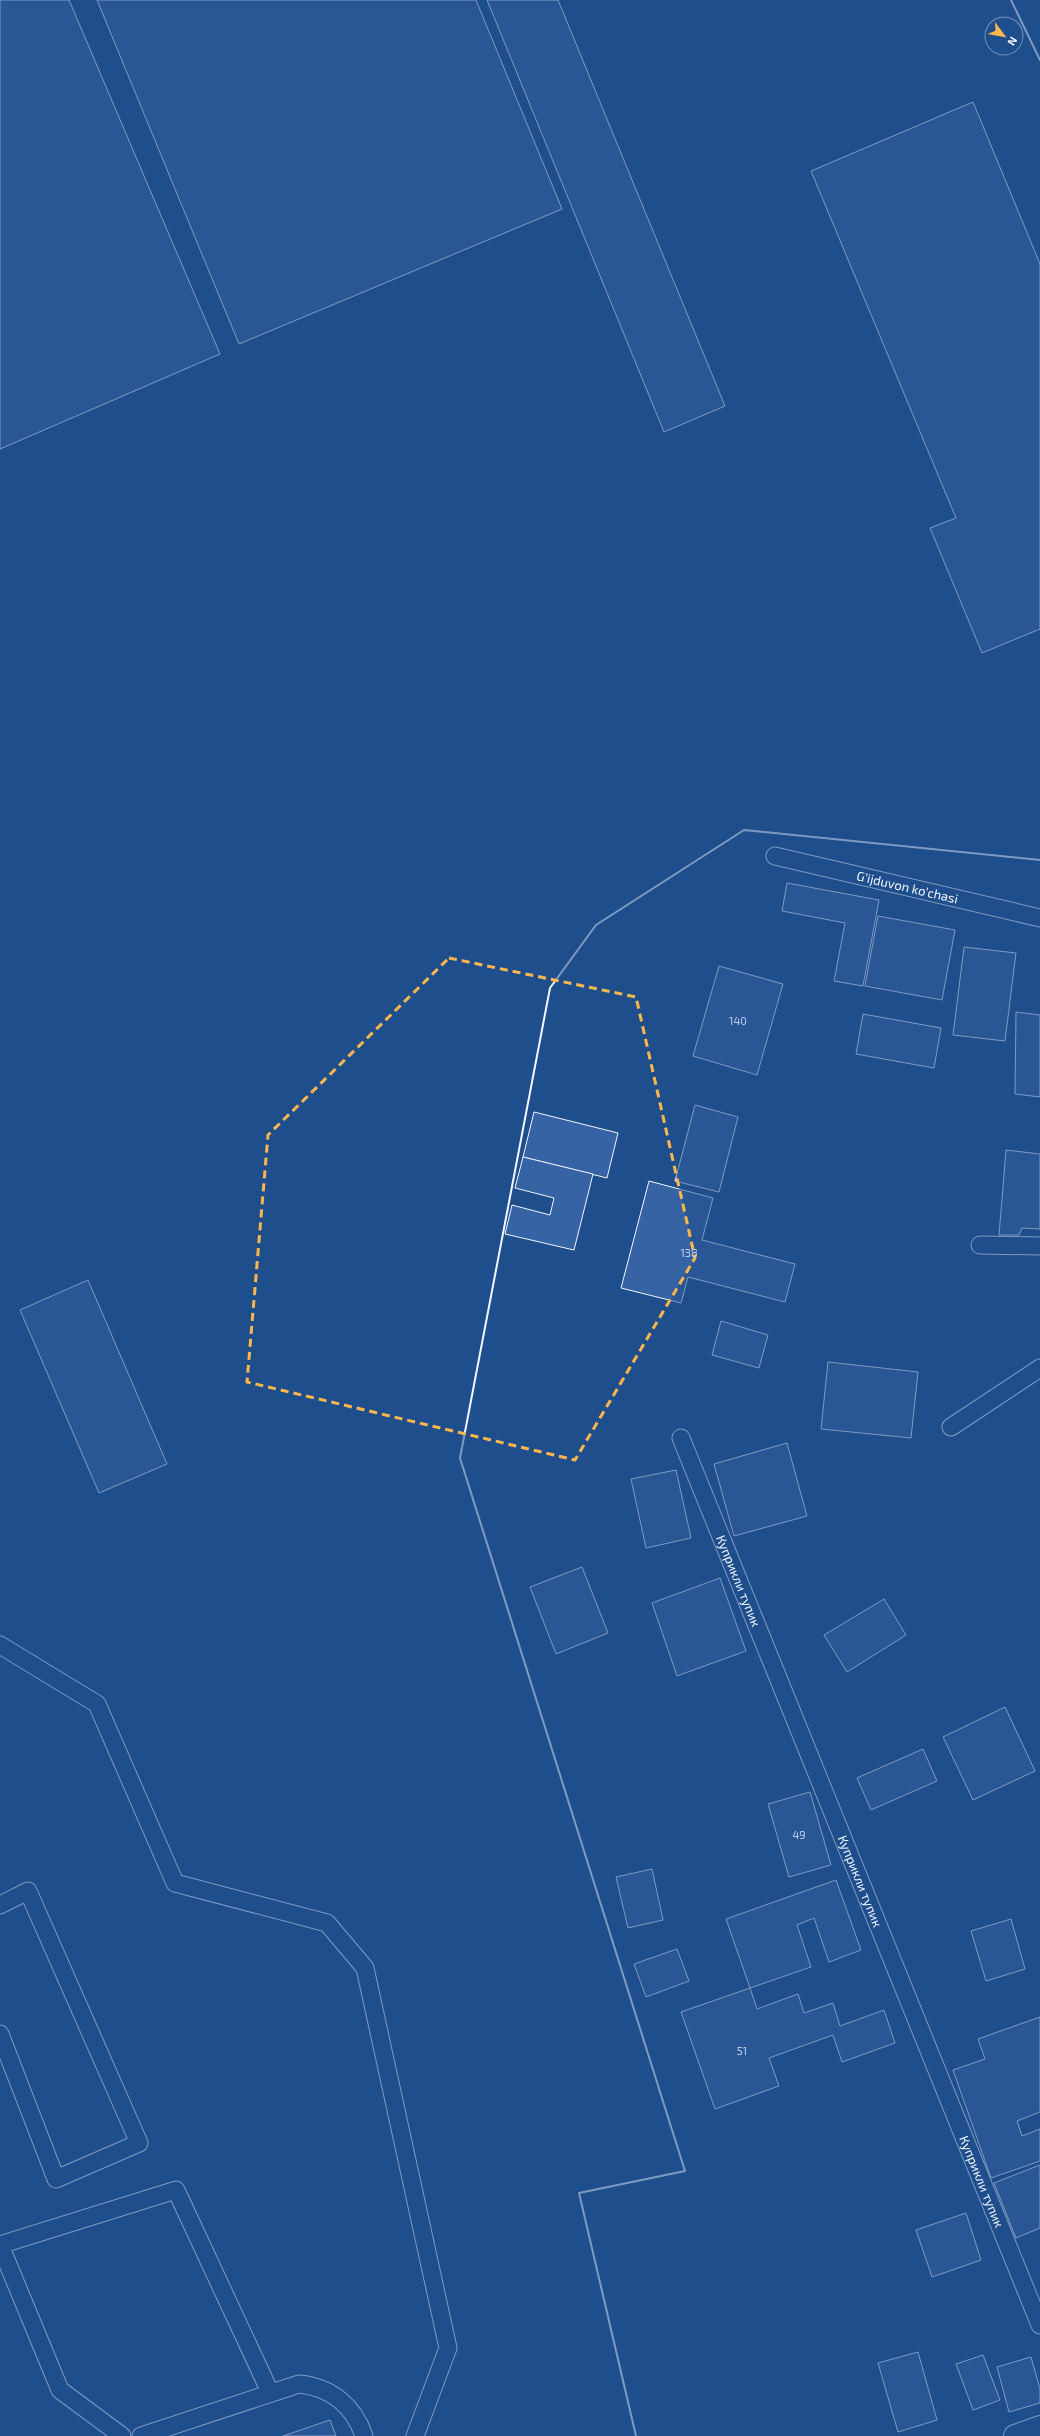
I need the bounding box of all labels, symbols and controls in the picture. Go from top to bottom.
north arrow [984,16,1024,56]
text: N [1005,35,1021,48]
street label: G'ijduvon ko'chasi [855,867,960,907]
house number: 140 [729,1014,747,1027]
house number: 138 [680,1246,698,1259]
street label: Куприкли тупик [713,1533,764,1629]
house number: 49 [792,1828,806,1841]
street label: Куприкли тупик [835,1833,886,1929]
house number: 51 [737,2044,747,2057]
street label: Куприкли тупик [956,2133,1008,2230]

